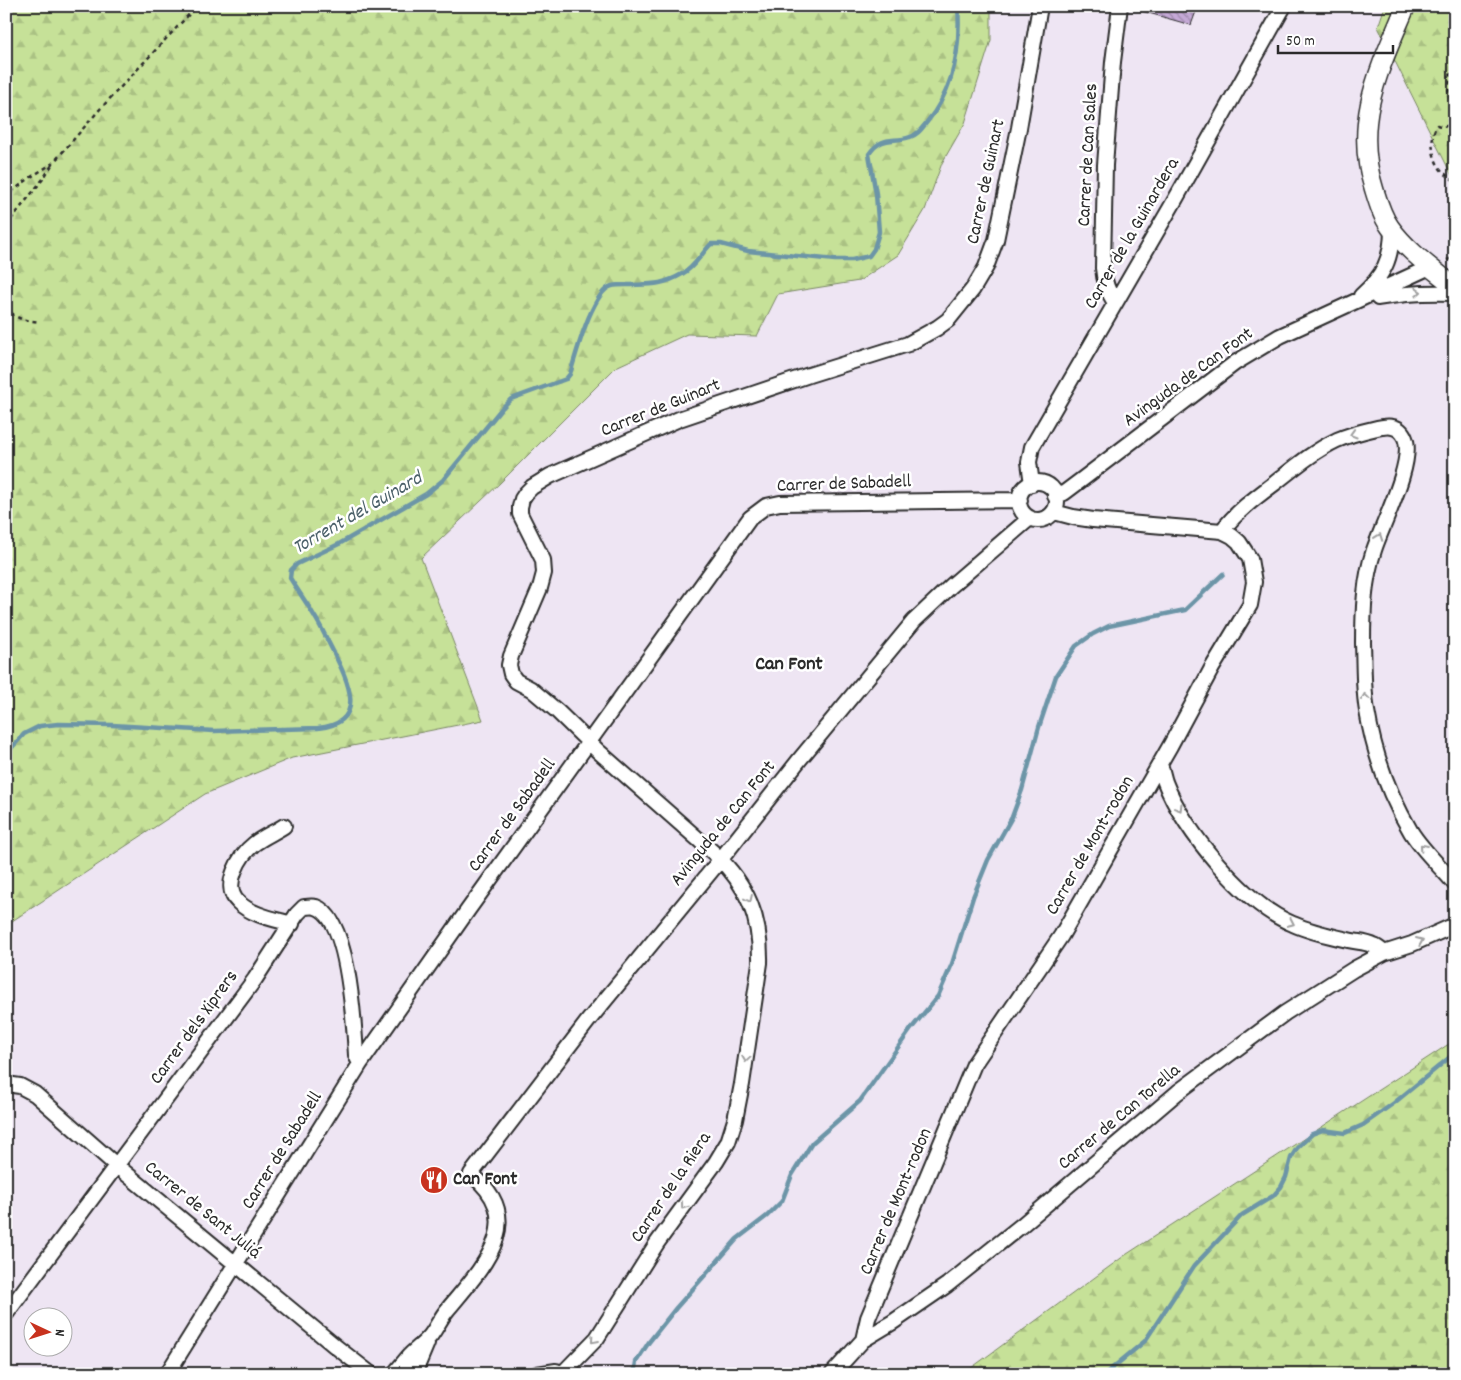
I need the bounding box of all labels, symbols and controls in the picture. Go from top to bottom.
scale bar [1278,22,1394,54]
text: 50 m [1286,31,1315,53]
street label: Carrer de Can Sales [1072,83,1106,227]
street label: Carrer de Guinart [961,117,1013,247]
street label: Carrer de la Guinardera [1079,152,1188,315]
one-way arrow [1414,287,1422,298]
street label: Avinguda de Can Font [1118,322,1260,434]
street label: Carrer de Guinart [597,373,725,445]
one-way arrow [1349,429,1358,439]
water label: Torrent del Guinard [288,464,430,562]
street label: Carrer de Sabadell [776,469,912,501]
one-way arrow [1373,533,1383,541]
district label: Can Font [755,651,823,679]
one-way arrow [1360,693,1371,701]
street label: Carrer de Sabadell [463,753,564,878]
street label: Avinguda de Can Font [665,755,783,893]
street label: Carrer de Mont-rodon [1040,771,1142,921]
one-way arrow [1172,803,1182,812]
one-way arrow [1420,843,1429,852]
one-way arrow [742,894,753,903]
one-way arrow [1286,916,1295,927]
one-way arrow [1415,936,1424,947]
street label: Carrer dels Xiprers [144,965,246,1091]
one-way arrow [741,1055,752,1063]
street label: Carrer de Can Torella [1053,1058,1188,1177]
street label: Carrer de Sabadell [236,1086,330,1215]
street label: Carrer de Mont-rodon [854,1124,940,1280]
street label: Carrer de la Riera [625,1126,720,1249]
street label: Carrer de Sant Juliá [138,1155,267,1267]
restaurant icon: Can Font [419,1165,449,1195]
place label: Can Font [453,1167,517,1194]
one-way arrow [681,1200,690,1209]
north arrow [22,1308,72,1358]
text: N [49,1329,69,1337]
one-way arrow [591,1335,600,1344]

